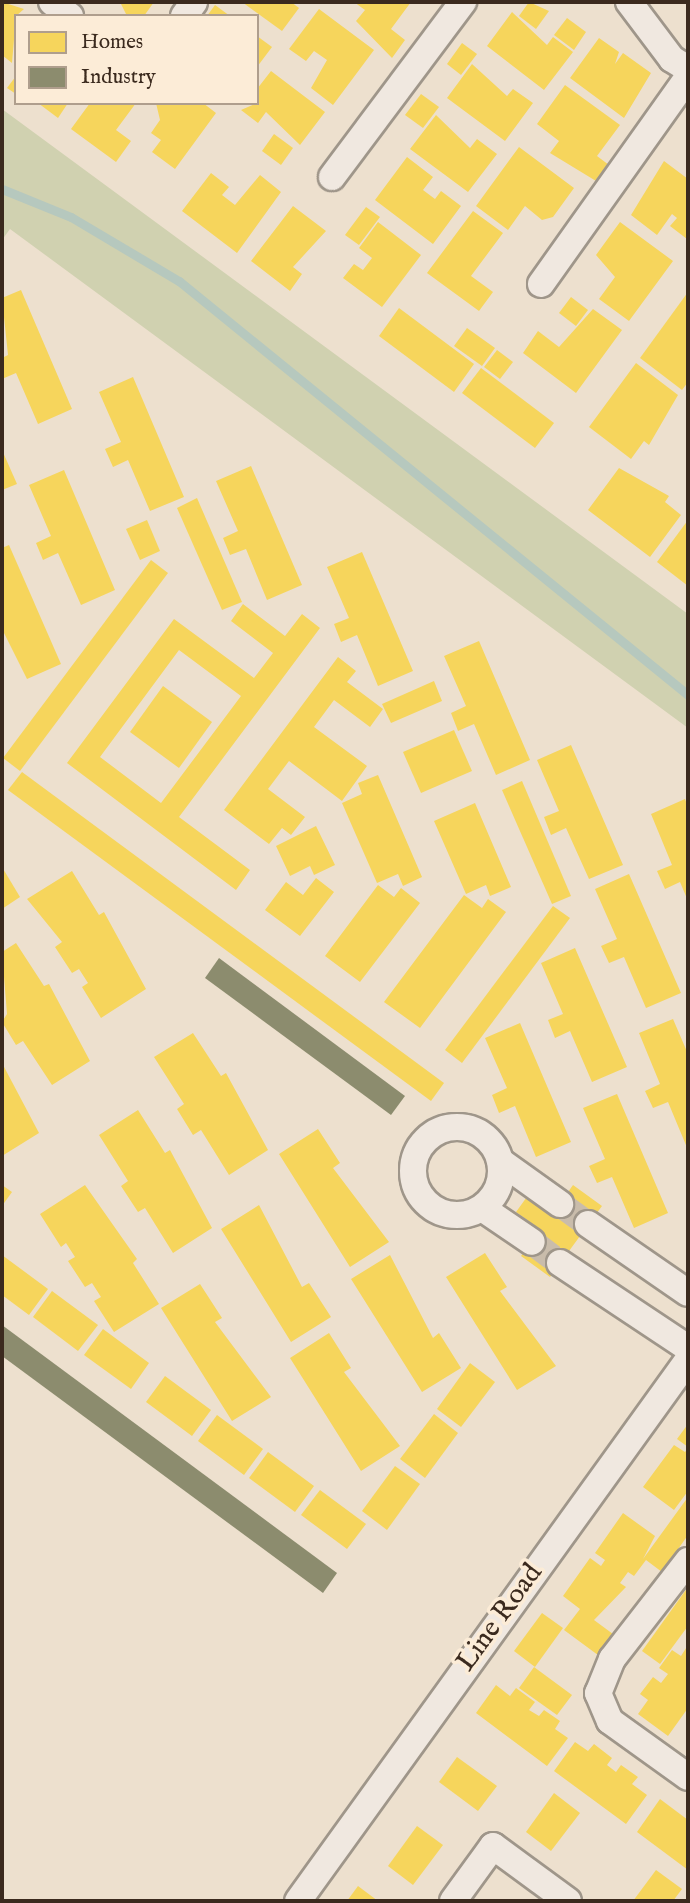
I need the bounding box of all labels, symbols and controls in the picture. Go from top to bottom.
legend [14,14,259,105]
text: Homes [81,29,143,56]
text: Industry [81,64,156,91]
street label: Line Road [450,1558,550,1678]

